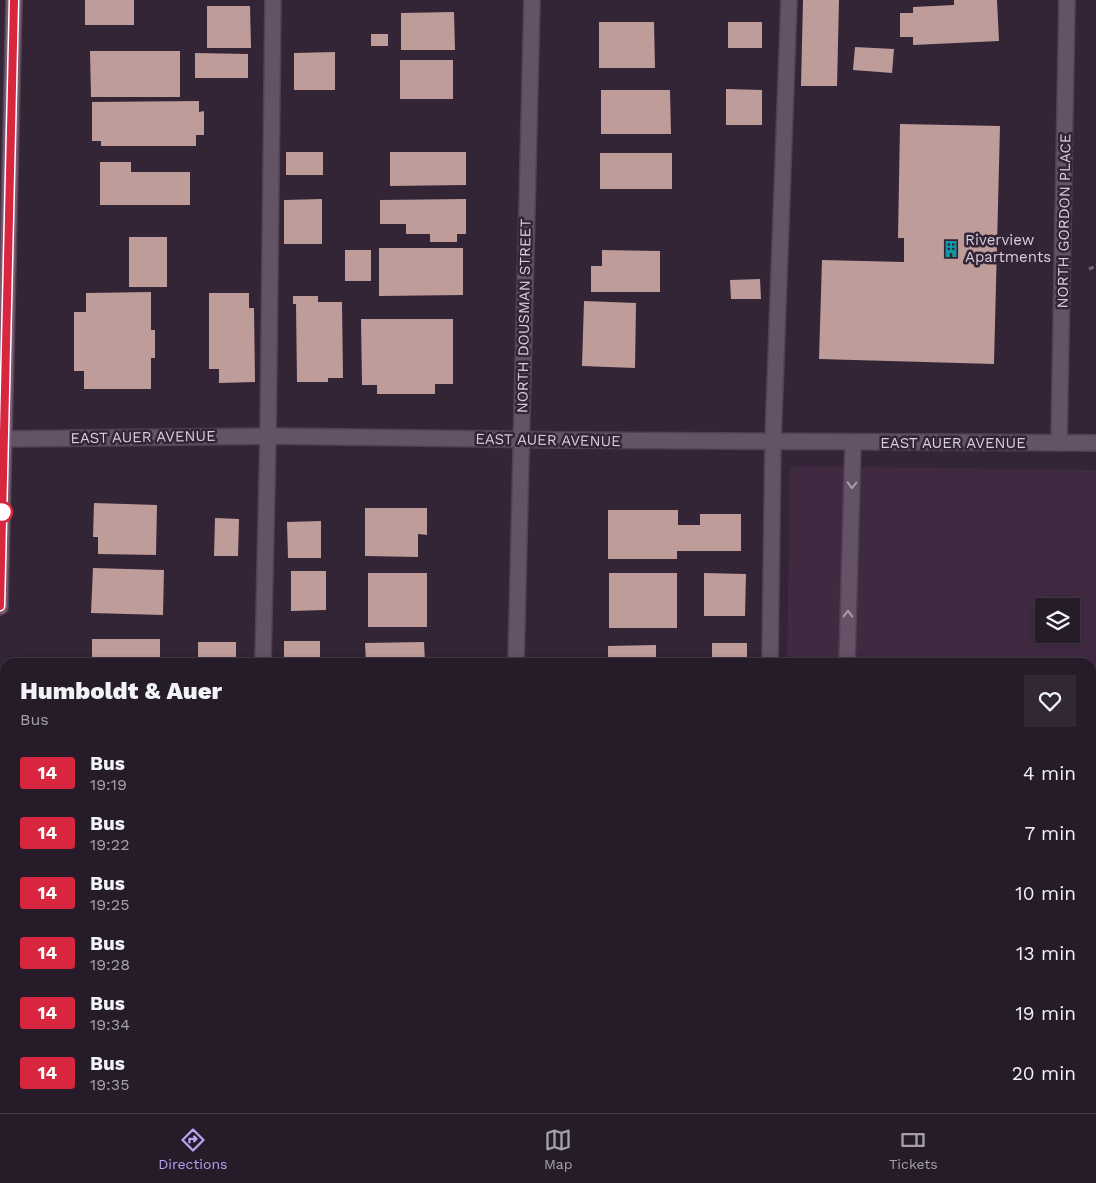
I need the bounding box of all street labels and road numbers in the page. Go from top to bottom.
street label: NORTH GORDON PLACE [1053,133,1075,309]
street label: NORTH DOUSMAN STREET [513,219,535,413]
street label: EAST AUER AVENUE [70,427,216,447]
street label: EAST AUER AVENUE [475,430,621,450]
street label: EAST AUER AVENUE [880,434,1026,452]

